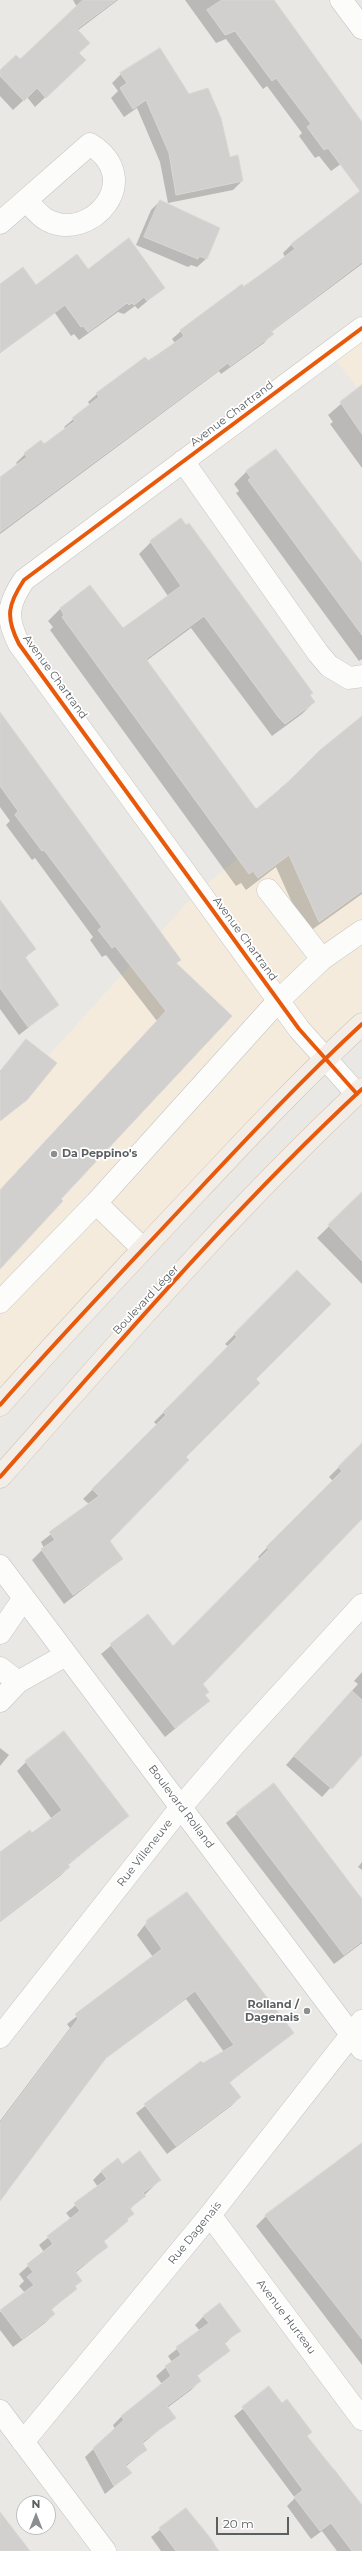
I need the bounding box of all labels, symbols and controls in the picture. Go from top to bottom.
street label: Avenue Chartrand [188,378,276,450]
street label: Avenue Chartrand [20,632,90,722]
street label: Avenue Chartrand [210,894,280,984]
place label: Da Peppino's [62,1147,137,1161]
marker: Da Peppino's [49,1149,59,1159]
street label: Boulevard Léger [110,1262,182,1338]
street label: Boulevard Rolland [145,1763,217,1851]
street label: Rue Villeneuve [115,1817,175,1889]
place label: Rolland / Dagenais [245,1998,299,2024]
marker: Rolland / Dagenais [302,2006,312,2016]
street label: Rue Dagenais [166,2199,224,2267]
street label: Avenue Hurteau [254,2277,318,2357]
north arrow [16,2495,56,2535]
text: N [32,2497,40,2511]
scale bar [218,2509,291,2535]
text: 20 m [223,2516,254,2531]

